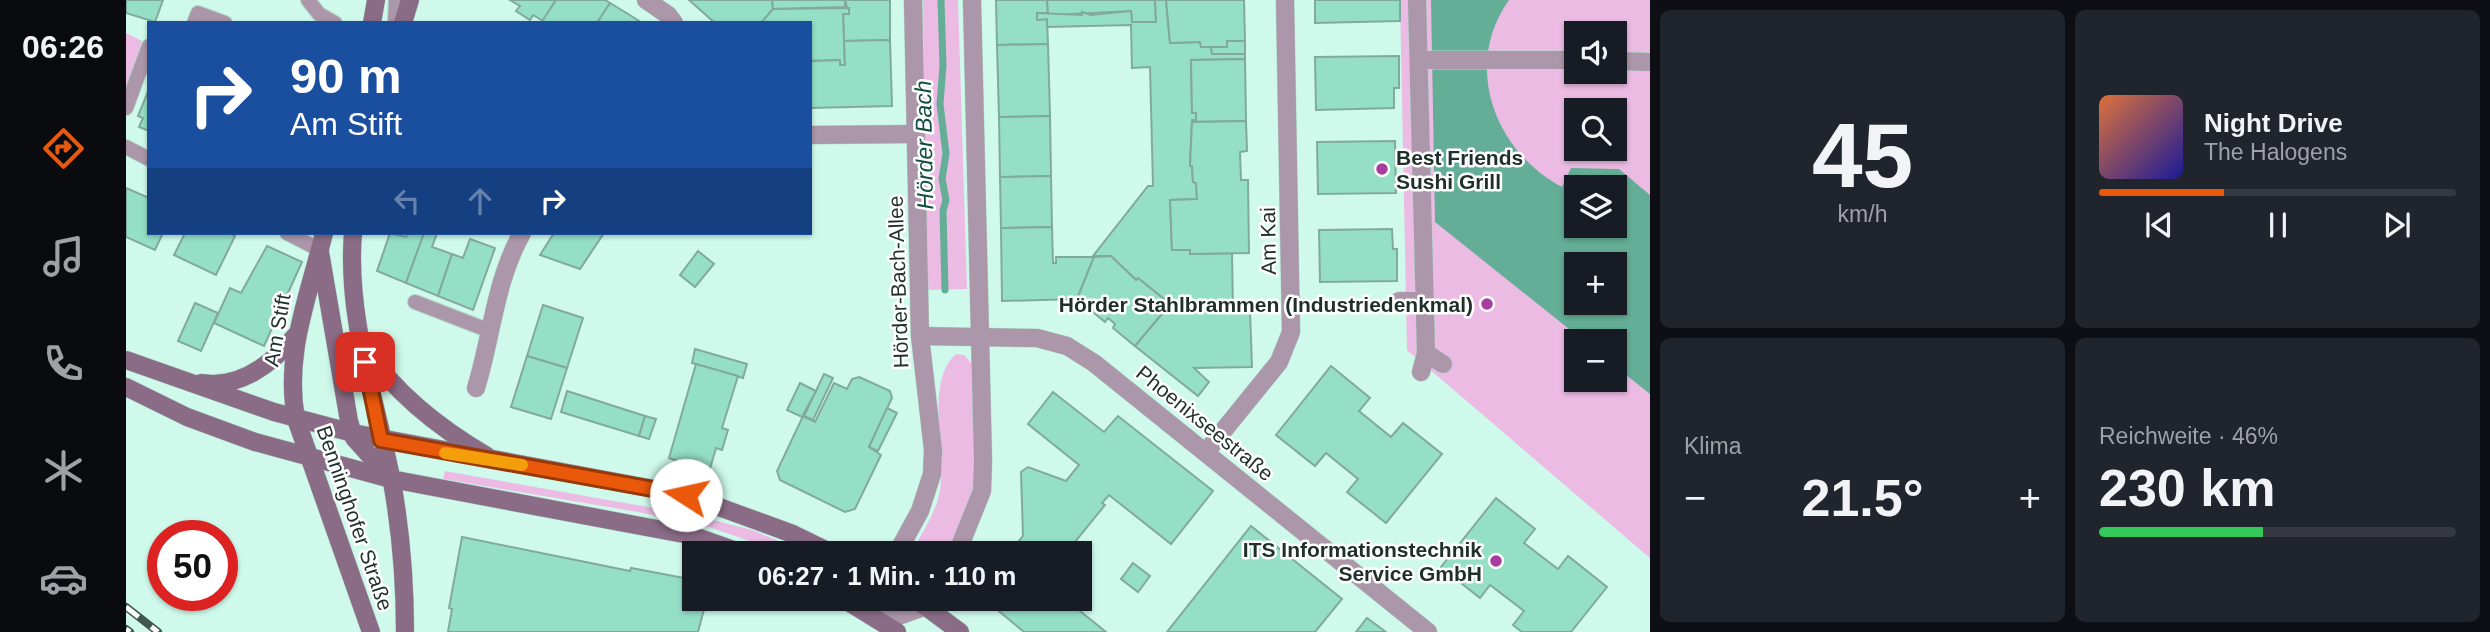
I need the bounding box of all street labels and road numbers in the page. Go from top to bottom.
street label: Hörder-Bach-Allee [883,195,913,369]
street label: Am Kai [1256,207,1280,275]
street label: Am Stift [259,292,295,368]
street label: Phoenixseestraße [1132,361,1278,485]
street label: Benninghofer Straße [313,423,397,613]

